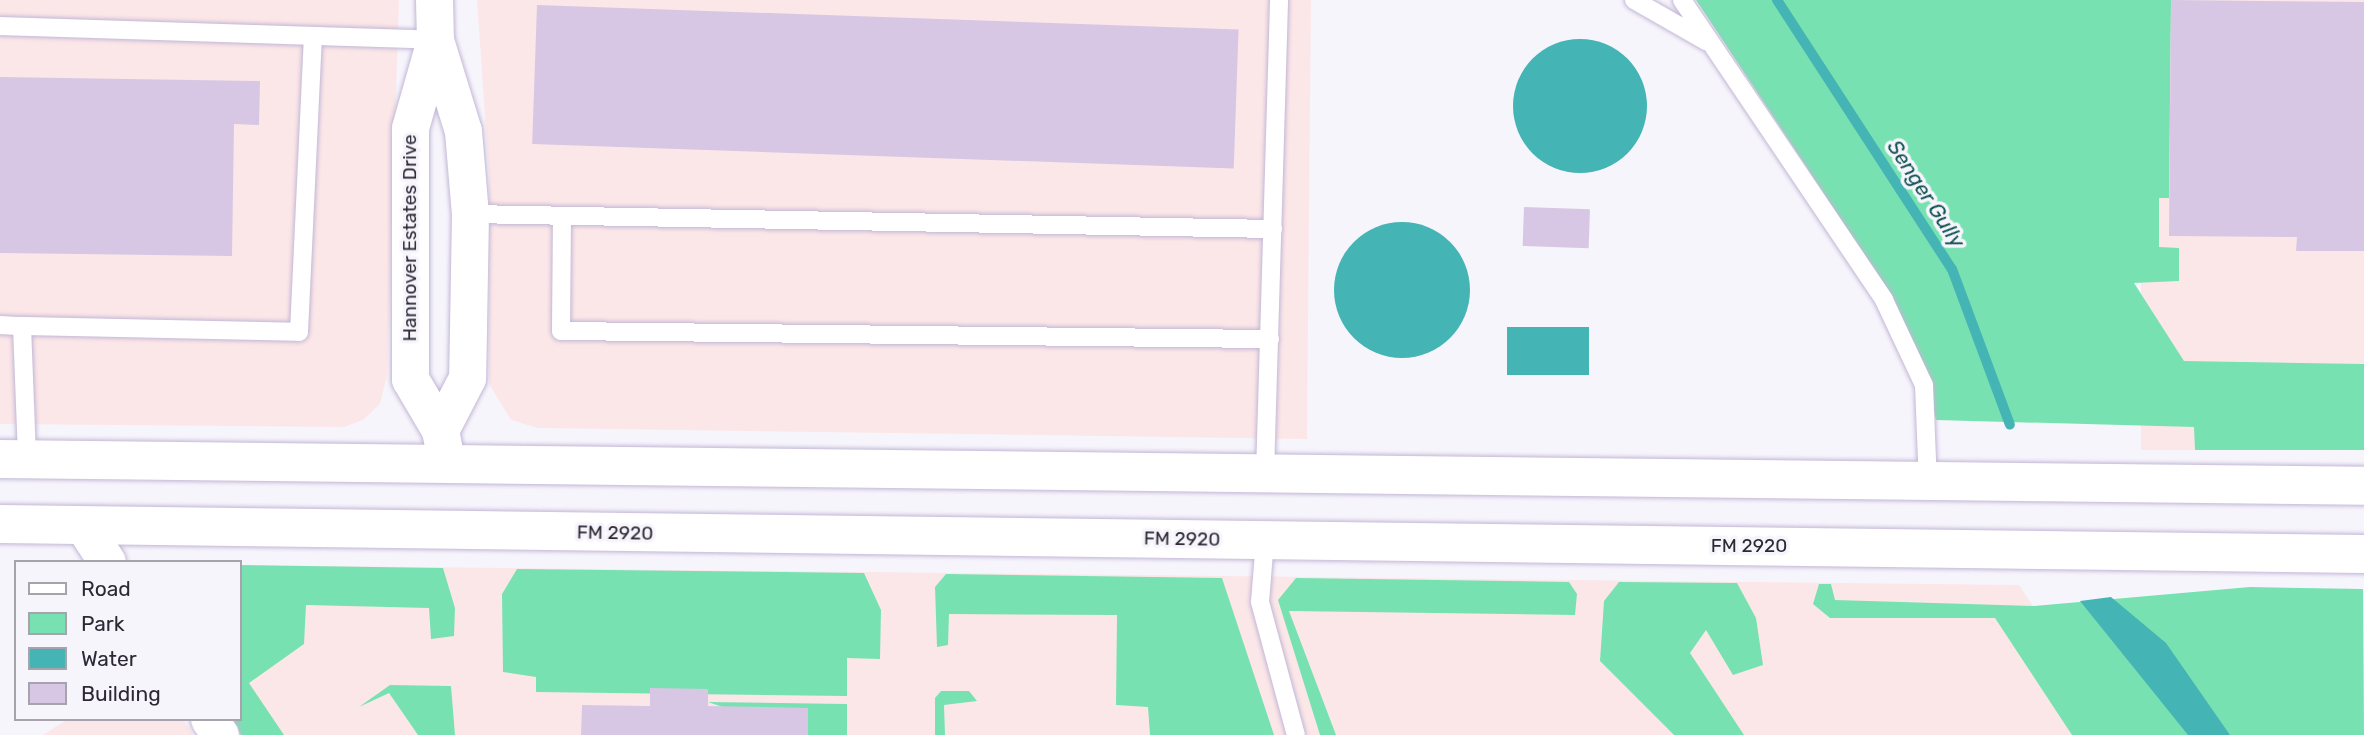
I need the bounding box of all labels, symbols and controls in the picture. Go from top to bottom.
street label: Hannover Estates Drive [399,134,421,342]
water label: Senger Gully [1882,135,1970,253]
street label: FM 2920 [577,521,653,545]
street label: FM 2920 [1144,527,1220,551]
street label: FM 2920 [1711,535,1787,557]
legend [14,560,242,721]
text: Road [81,576,131,601]
text: Park [81,611,125,636]
text: Water [81,646,137,671]
text: Building [81,681,161,706]

